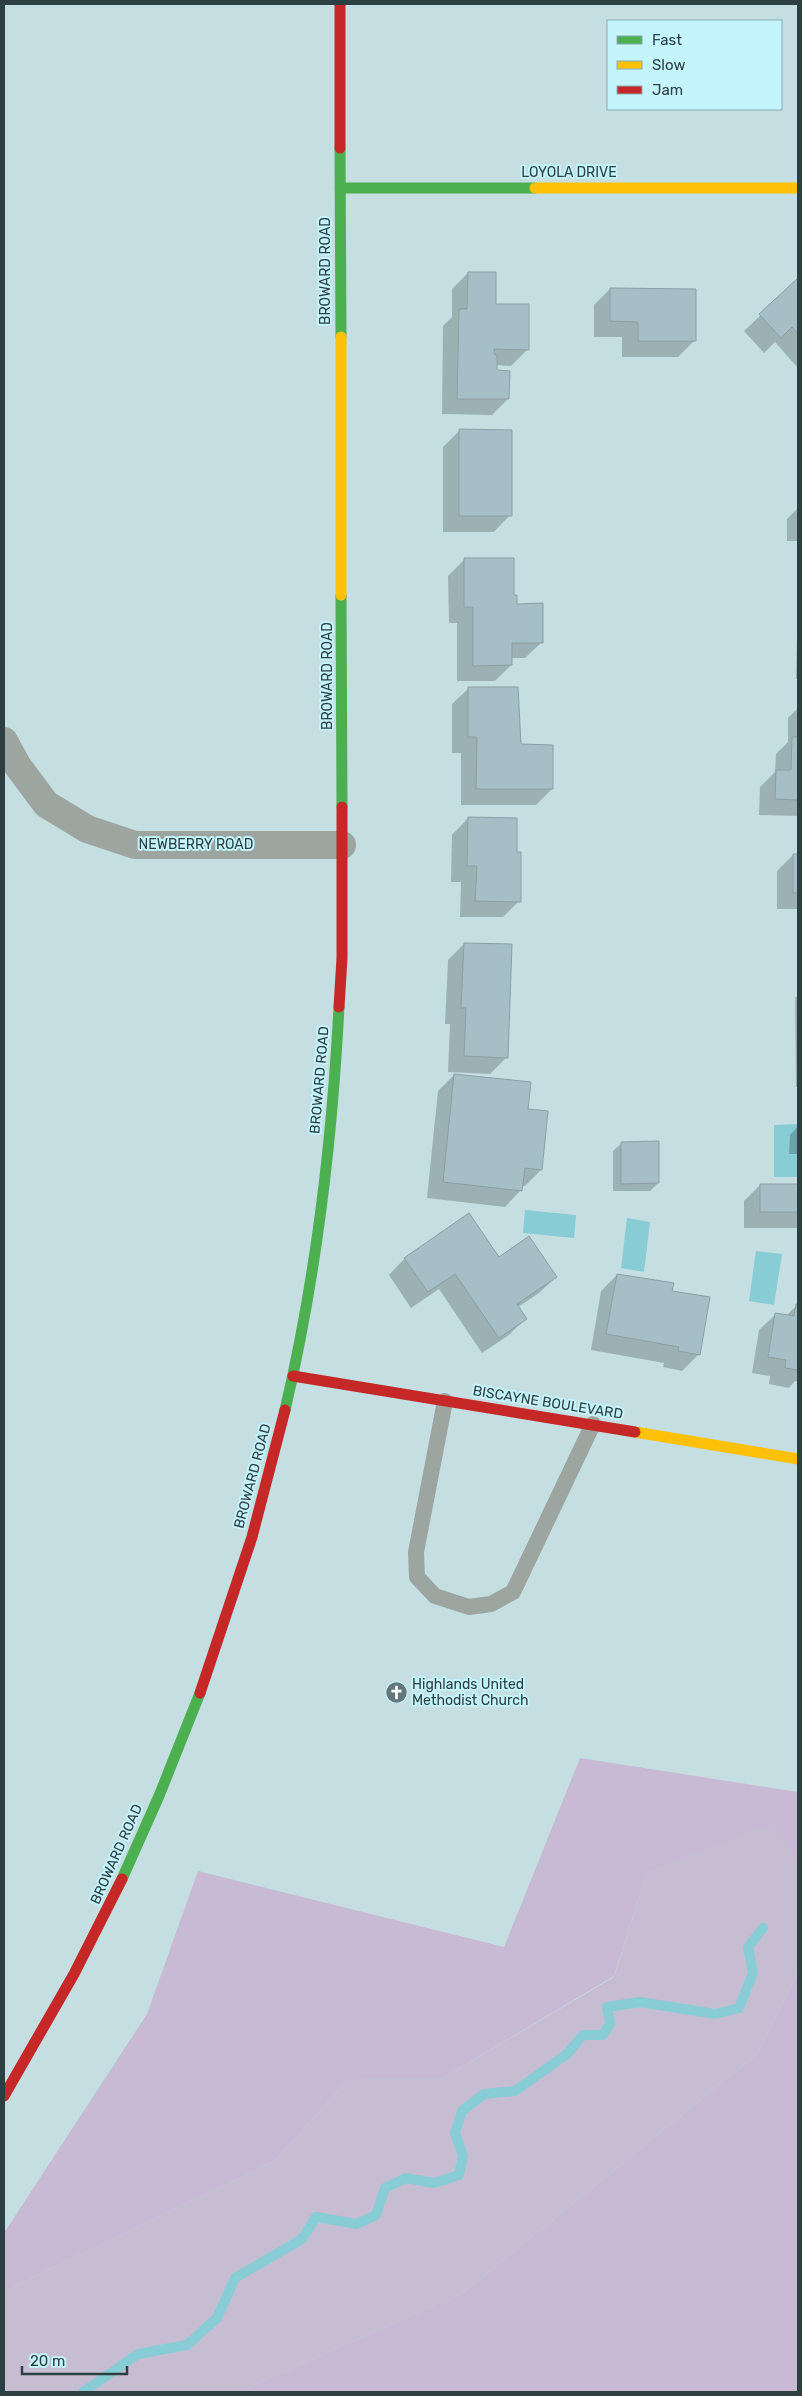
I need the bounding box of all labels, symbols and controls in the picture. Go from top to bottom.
legend [607,20,782,110]
text: Fast [652,31,682,49]
text: Slow [652,56,685,74]
text: Jam [652,81,683,99]
street label: LOYOLA DRIVE [521,164,617,181]
street label: BROWARD ROAD [317,217,334,325]
street label: BROWARD ROAD [319,622,336,730]
street label: NEWBERRY ROAD [139,836,253,853]
street label: BROWARD ROAD [306,1026,333,1134]
street label: BISCAYNE BOULEVARD [472,1382,624,1423]
street label: BROWARD ROAD [230,1422,275,1530]
place label: Highlands United Methodist Church [412,1676,528,1709]
church icon: Highlands United Methodist Church [384,1680,408,1704]
street label: BROWARD ROAD [87,1802,146,1907]
scale bar [22,2344,128,2376]
text: 20 m [30,2352,65,2370]

